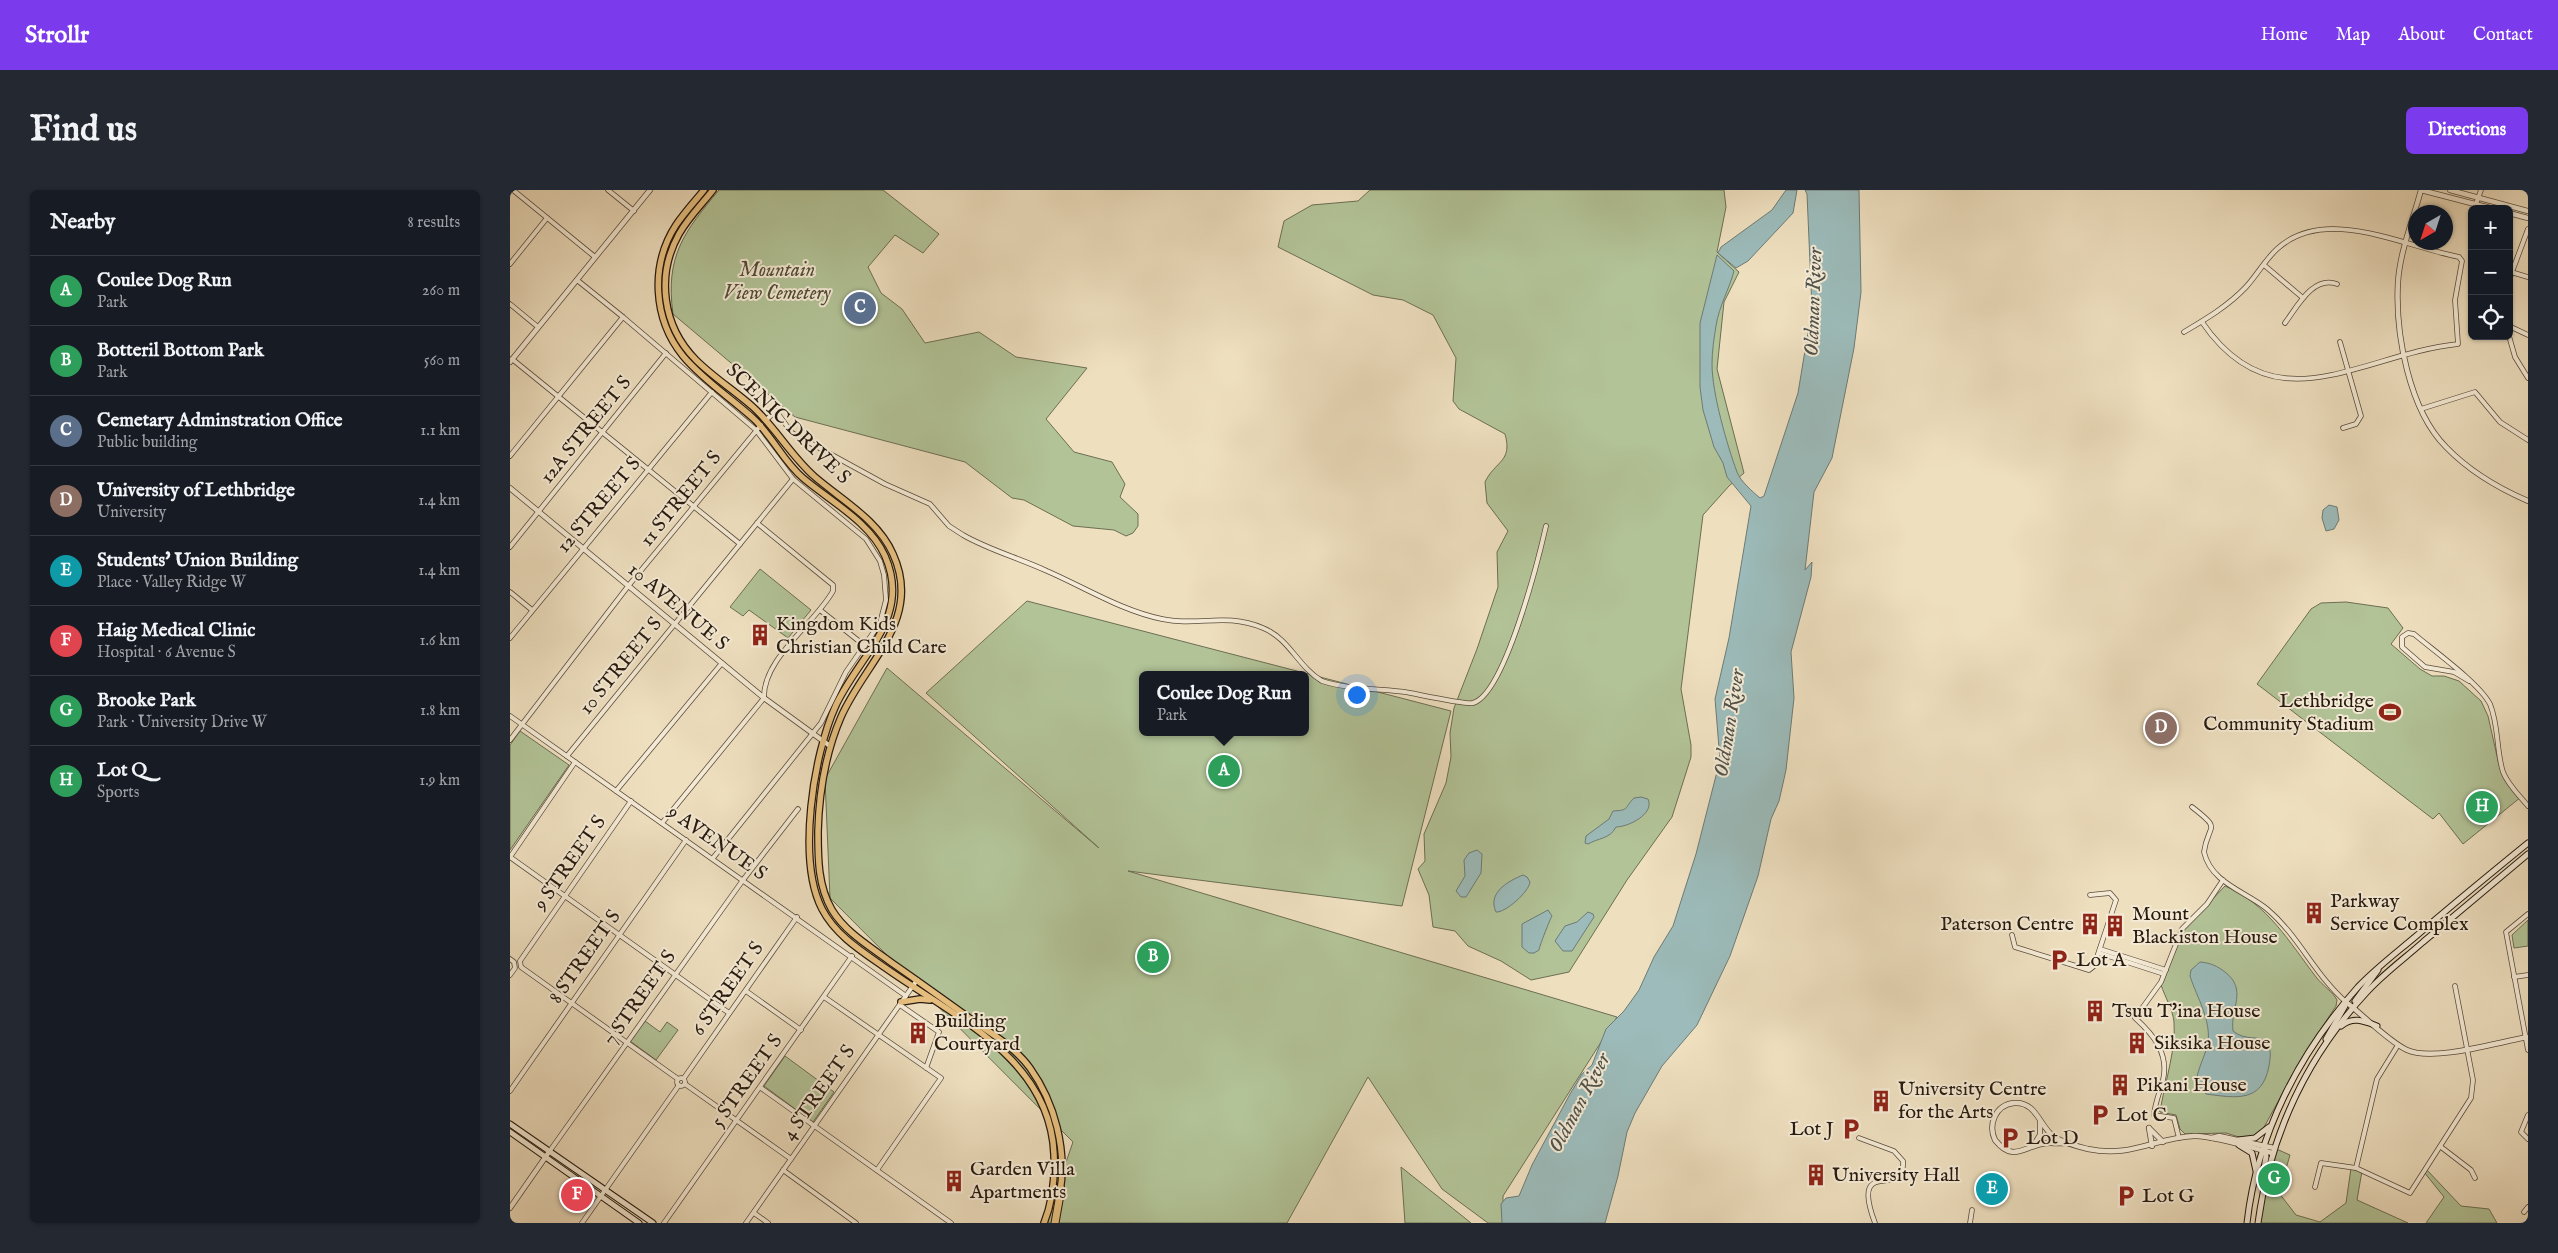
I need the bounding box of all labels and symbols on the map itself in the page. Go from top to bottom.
north arrow [2408,205,2453,250]
water label: Oldman River [1799,246,1829,357]
park label: Mountain View Cemetery [723,258,831,306]
pin: C [844,289,876,327]
street label: SCENIC DRIVE S [720,358,856,490]
street label: 12A STREET S [535,371,637,489]
street label: 11 STREET S [635,446,727,552]
street label: 12 STREET S [551,452,647,558]
street label: 10 AVENUE S [623,558,733,656]
street label: 10 STREET S [574,612,668,720]
place label: Kingdom Kids Christian Child Care [776,612,947,660]
building icon: Kingdom Kids Christian Child Care [747,622,773,648]
water label: Oldman River [1708,666,1752,779]
your location [1344,682,1370,708]
place label: Lethbridge Community Stadium [2203,689,2374,737]
sports icon: Lethbridge Community Stadium [2377,699,2403,725]
pin: D [2145,709,2177,747]
pin: A [1208,752,1240,790]
pin: H [2466,788,2498,826]
street label: 9 AVENUE S [662,799,771,886]
street label: 9 STREET S [528,811,612,916]
place label: Parkway Service Complex [2330,889,2469,937]
building icon: Parkway Service Complex [2301,900,2327,926]
place label: Mount Blackiston House [2132,902,2278,950]
street label: 8 STREET S [543,905,627,1009]
building icon: Paterson Centre [2077,911,2103,937]
place label: Paterson Centre [1940,912,2074,937]
building icon: Mount Blackiston House [2102,913,2128,939]
street label: 6 STREET S [686,937,770,1041]
pin: B [1137,938,1169,976]
street label: 7 STREET S [598,946,682,1050]
parking icon: Lot A [2046,947,2072,973]
place label: Lot A [2076,948,2126,973]
building icon: Tsuu T'ina House [2082,998,2108,1024]
place label: Tsuu T'ina House [2112,999,2260,1024]
place label: Building Courtyard [934,1009,1020,1057]
building icon: Building Courtyard [905,1020,931,1046]
street label: 5 STREET S [706,1029,788,1133]
building icon: Siksika House [2124,1030,2150,1056]
place label: Siksika House [2154,1031,2271,1056]
street label: 4 STREET S [777,1040,861,1146]
water label: Oldman River [1543,1048,1618,1157]
building icon: Pikani House [2107,1072,2133,1098]
place label: Pikani House [2136,1073,2247,1098]
place label: University Centre for the Arts [1898,1077,2046,1125]
building icon: University Centre for the Arts [1868,1088,1894,1114]
parking icon: Lot C [2087,1102,2113,1128]
place label: Lot C [2116,1103,2167,1128]
parking icon: Lot J [1838,1116,1864,1142]
place label: Lot J [1789,1117,1834,1142]
parking icon: Lot D [1997,1125,2023,1151]
place label: Lot D [2026,1126,2078,1151]
place label: Garden Villa Apartments [969,1157,1075,1205]
pin: G [2258,1160,2290,1198]
building icon: University Hall [1803,1162,1829,1188]
place label: University Hall [1832,1163,1960,1188]
building icon: Garden Villa Apartments [941,1168,967,1194]
pin: E [1976,1170,2008,1208]
pin: F [561,1176,593,1214]
parking icon: Lot G [2113,1183,2139,1209]
place label: Lot G [2142,1184,2194,1209]

